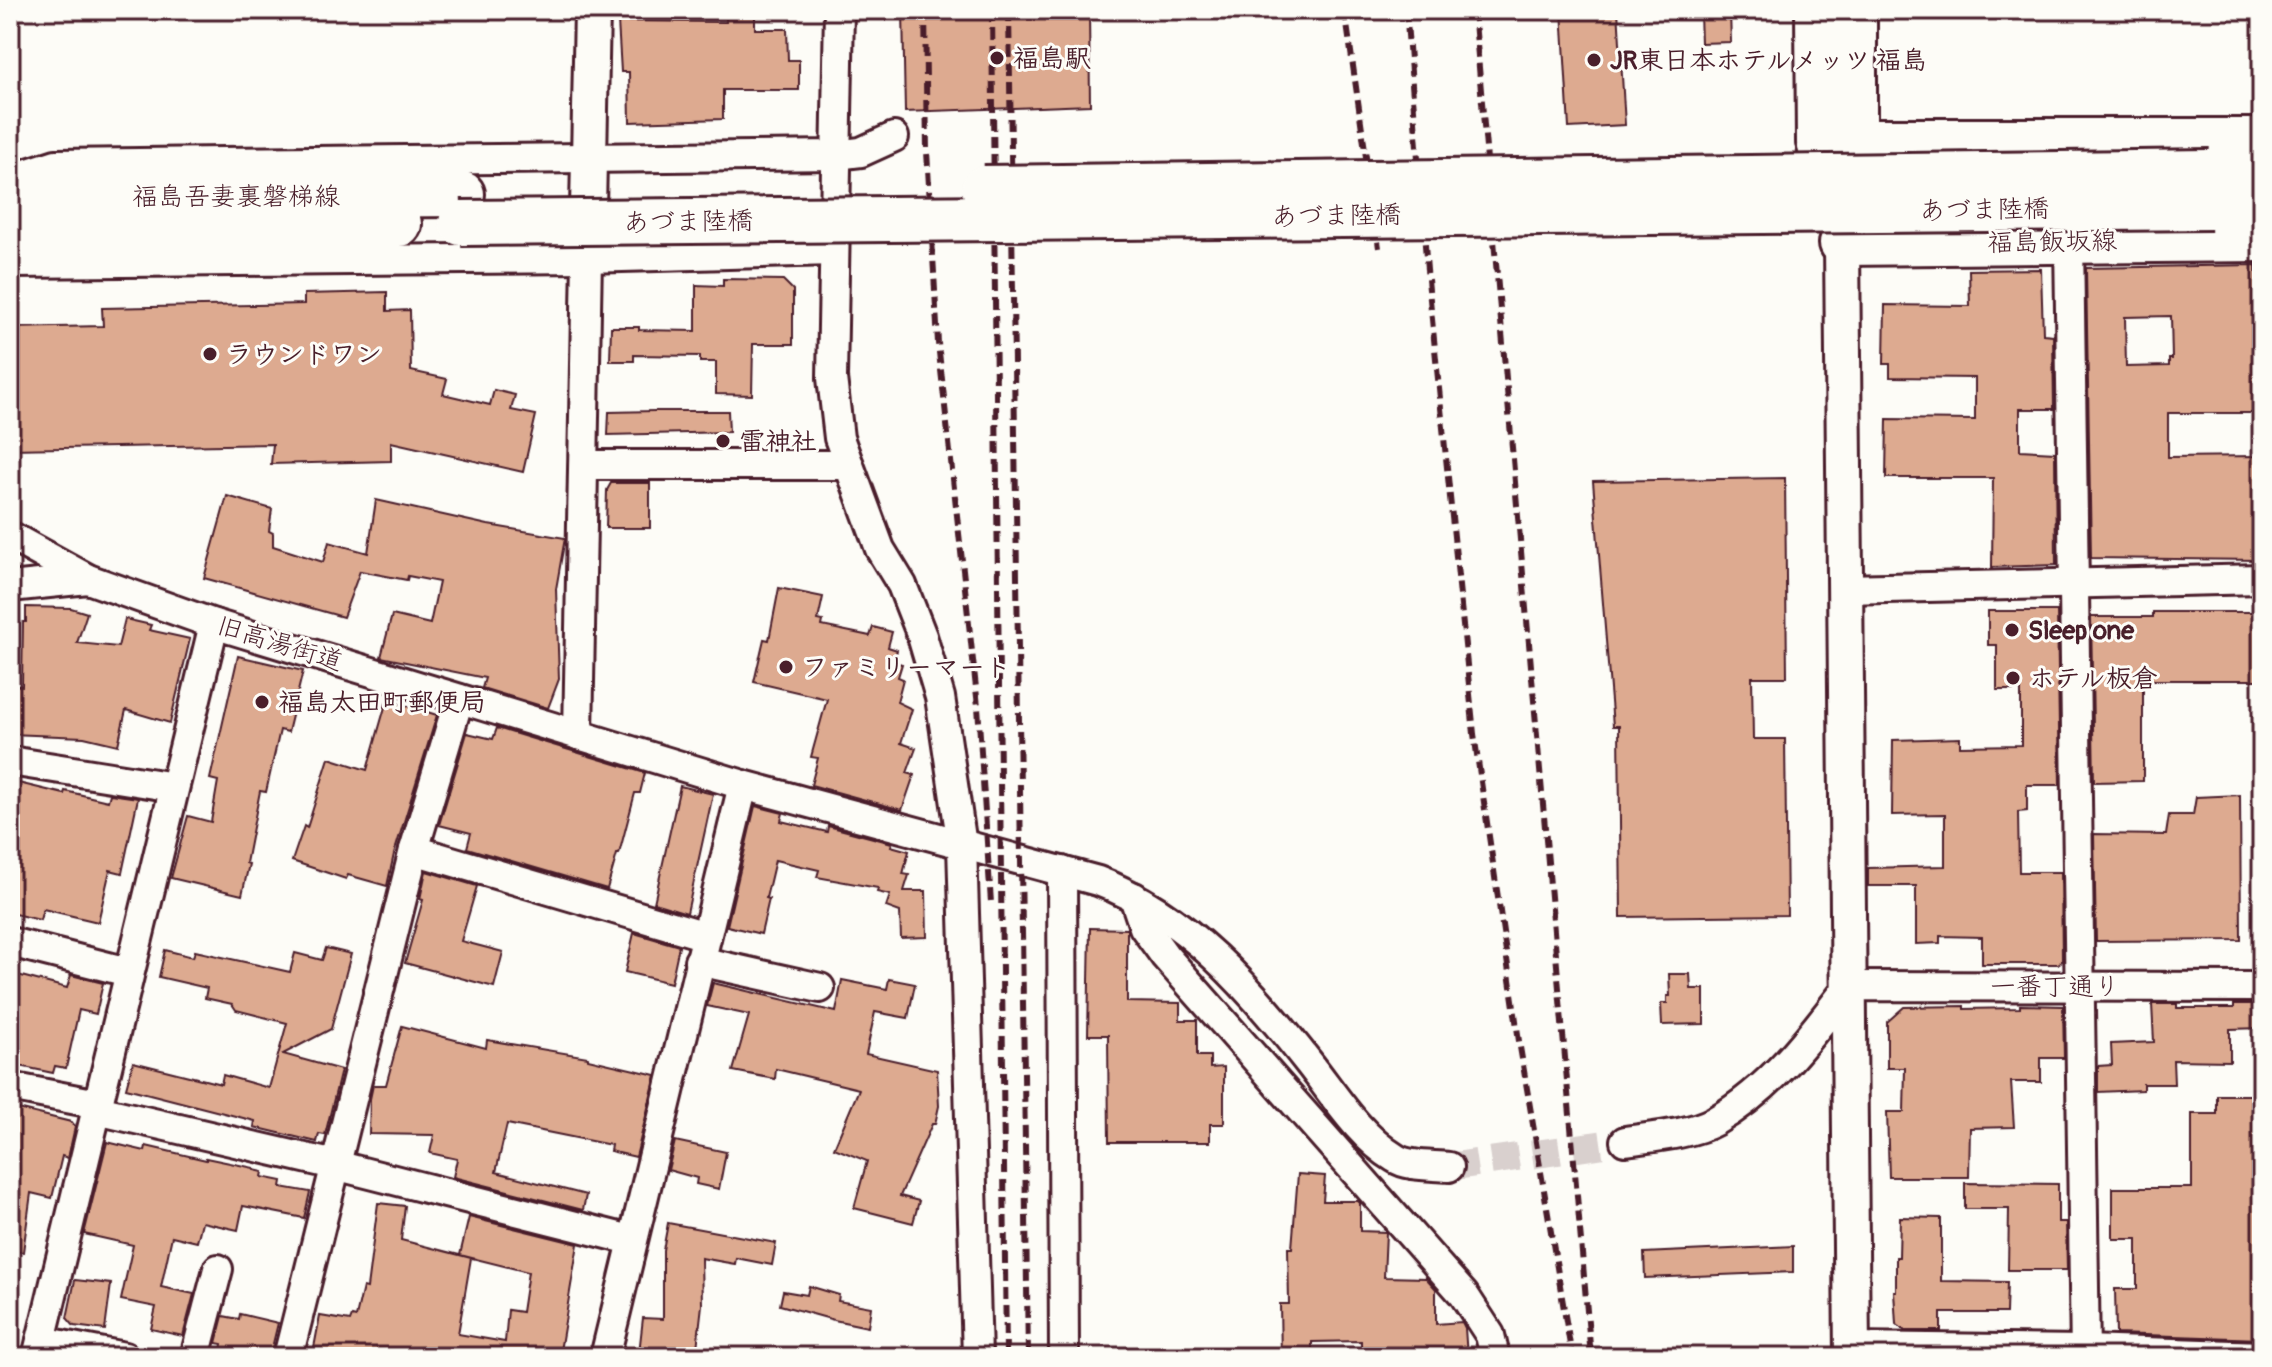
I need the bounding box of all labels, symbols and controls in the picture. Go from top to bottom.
place label: 福島駅 [1013,43,1091,75]
place label: JR東日本ホテルメッツ 福島 [1610,45,1928,77]
marker: 福島駅 [988,49,1006,67]
marker: JR東日本ホテルメッツ 福島 [1585,51,1603,69]
street label: 福島吾妻裏磐梯線 [132,181,340,213]
street label: あづま陸橋 [1919,193,2049,227]
street label: あづま陸橋 [1271,199,1401,233]
street label: あづま陸橋 [623,205,753,239]
street label: 福島飯坂線 [1987,225,2117,259]
place label: ラウンドワン [226,339,382,371]
marker: ラウンドワン [201,345,219,363]
place label: 雷神社 [739,426,817,458]
marker: 雷神社 [714,432,732,450]
street label: 旧高湯街道 [213,610,347,678]
place label: Sleep one [2028,615,2135,647]
marker: Sleep one [2003,621,2021,639]
place label: ファミリーマート [802,652,1011,684]
marker: ファミリーマート [777,658,795,676]
place label: ホテル板倉 [2029,663,2157,695]
marker: ホテル板倉 [2004,669,2022,687]
place label: 福島太田町郵便局 [278,687,486,719]
marker: 福島太田町郵便局 [253,693,271,711]
street label: 一番丁通り [1990,971,2120,1003]

